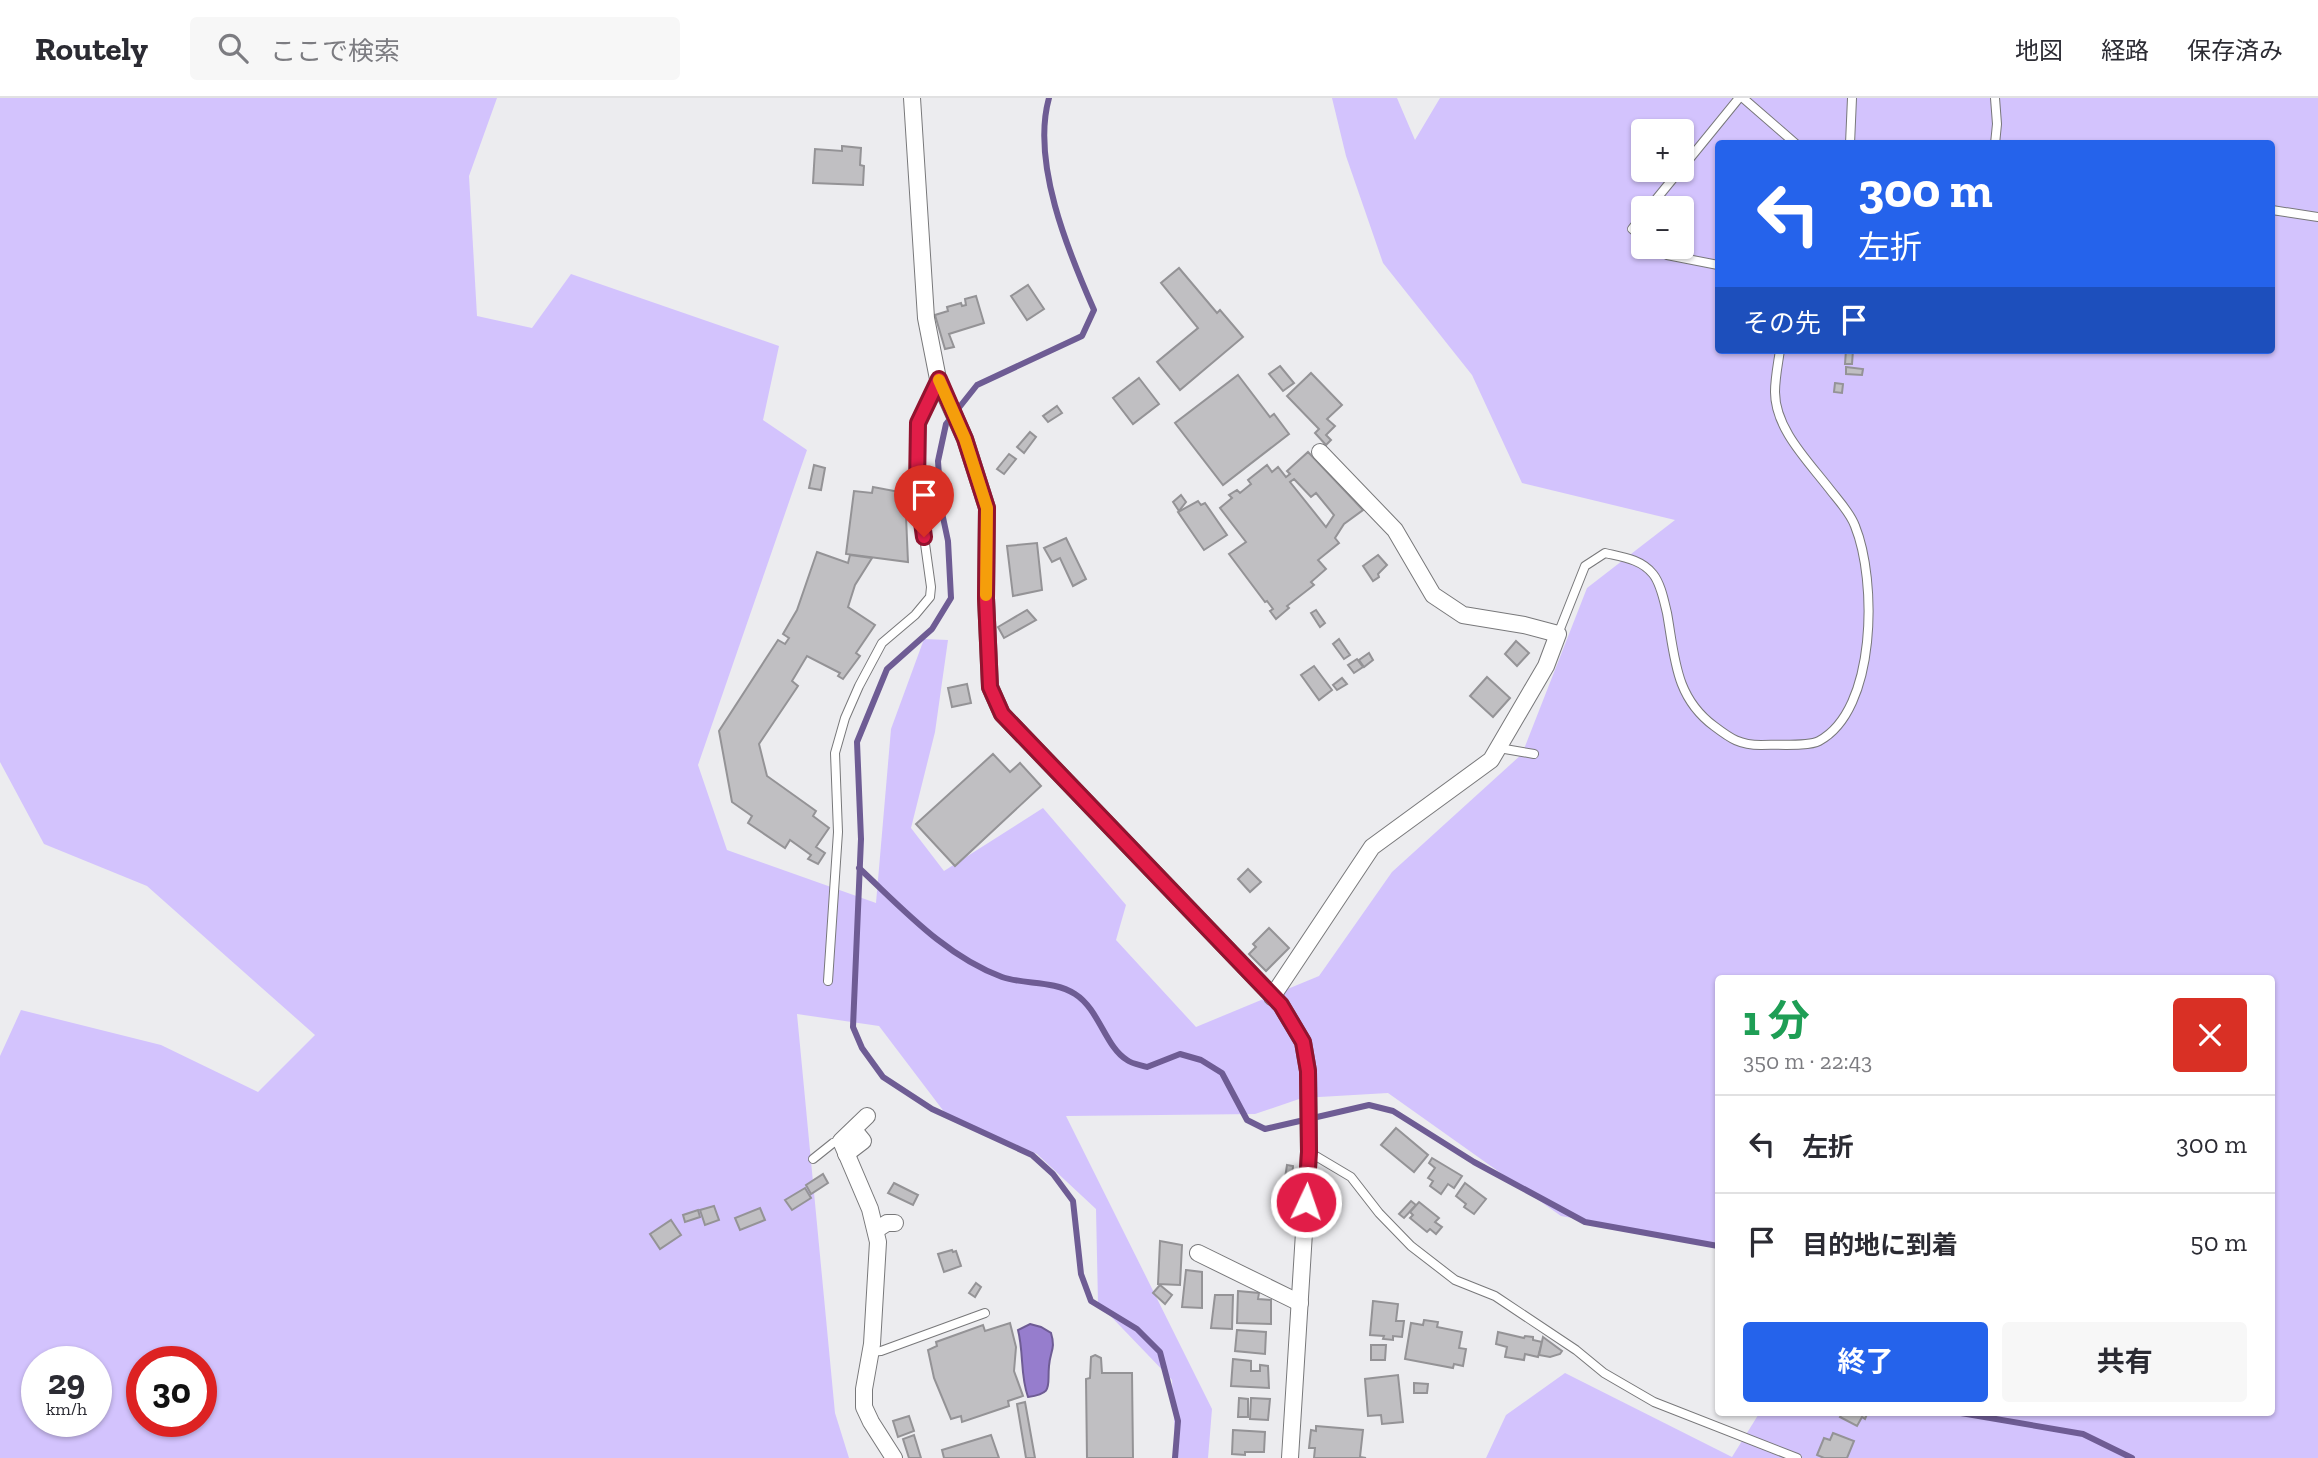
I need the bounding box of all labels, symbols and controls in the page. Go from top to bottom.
search box [190,17,680,80]
text: Routely [35,29,148,68]
icon: search [214,29,252,67]
text: ここで検索 [270,35,400,67]
text: 地図 [2015,36,2063,65]
text: 経路 [2101,36,2149,65]
text: 保存済み [2187,36,2283,65]
map controls [1631,119,1694,259]
button: + [1631,119,1694,182]
text: 300 m [1858,161,1993,220]
icon: left [1743,168,1834,259]
button: − [1631,196,1694,259]
text: 左折 [1858,228,1922,266]
icon: arrive [1835,301,1873,339]
text: その先 [1743,307,1821,339]
pin [894,465,954,537]
icon: arrive [905,476,943,514]
text: 1 分 [1743,995,1810,1046]
button: close [2173,998,2247,1072]
text: 350 m · 22:43 [1743,1047,1872,1075]
icon: left [1743,1125,1781,1163]
text: 300 m [2176,1128,2247,1160]
text: 左折 [1802,1131,1854,1163]
position arrow [1269,1165,1343,1239]
icon: arrive [1743,1223,1781,1261]
text: 50 m [2190,1226,2247,1258]
text: 目的地に到着 [1802,1229,1958,1261]
button: 終了 [1743,1322,1988,1402]
button: 共有 [2002,1322,2247,1402]
speed limit sign: 30 [126,1346,217,1437]
text: 29 [48,1361,85,1403]
text: km/h [46,1398,87,1420]

